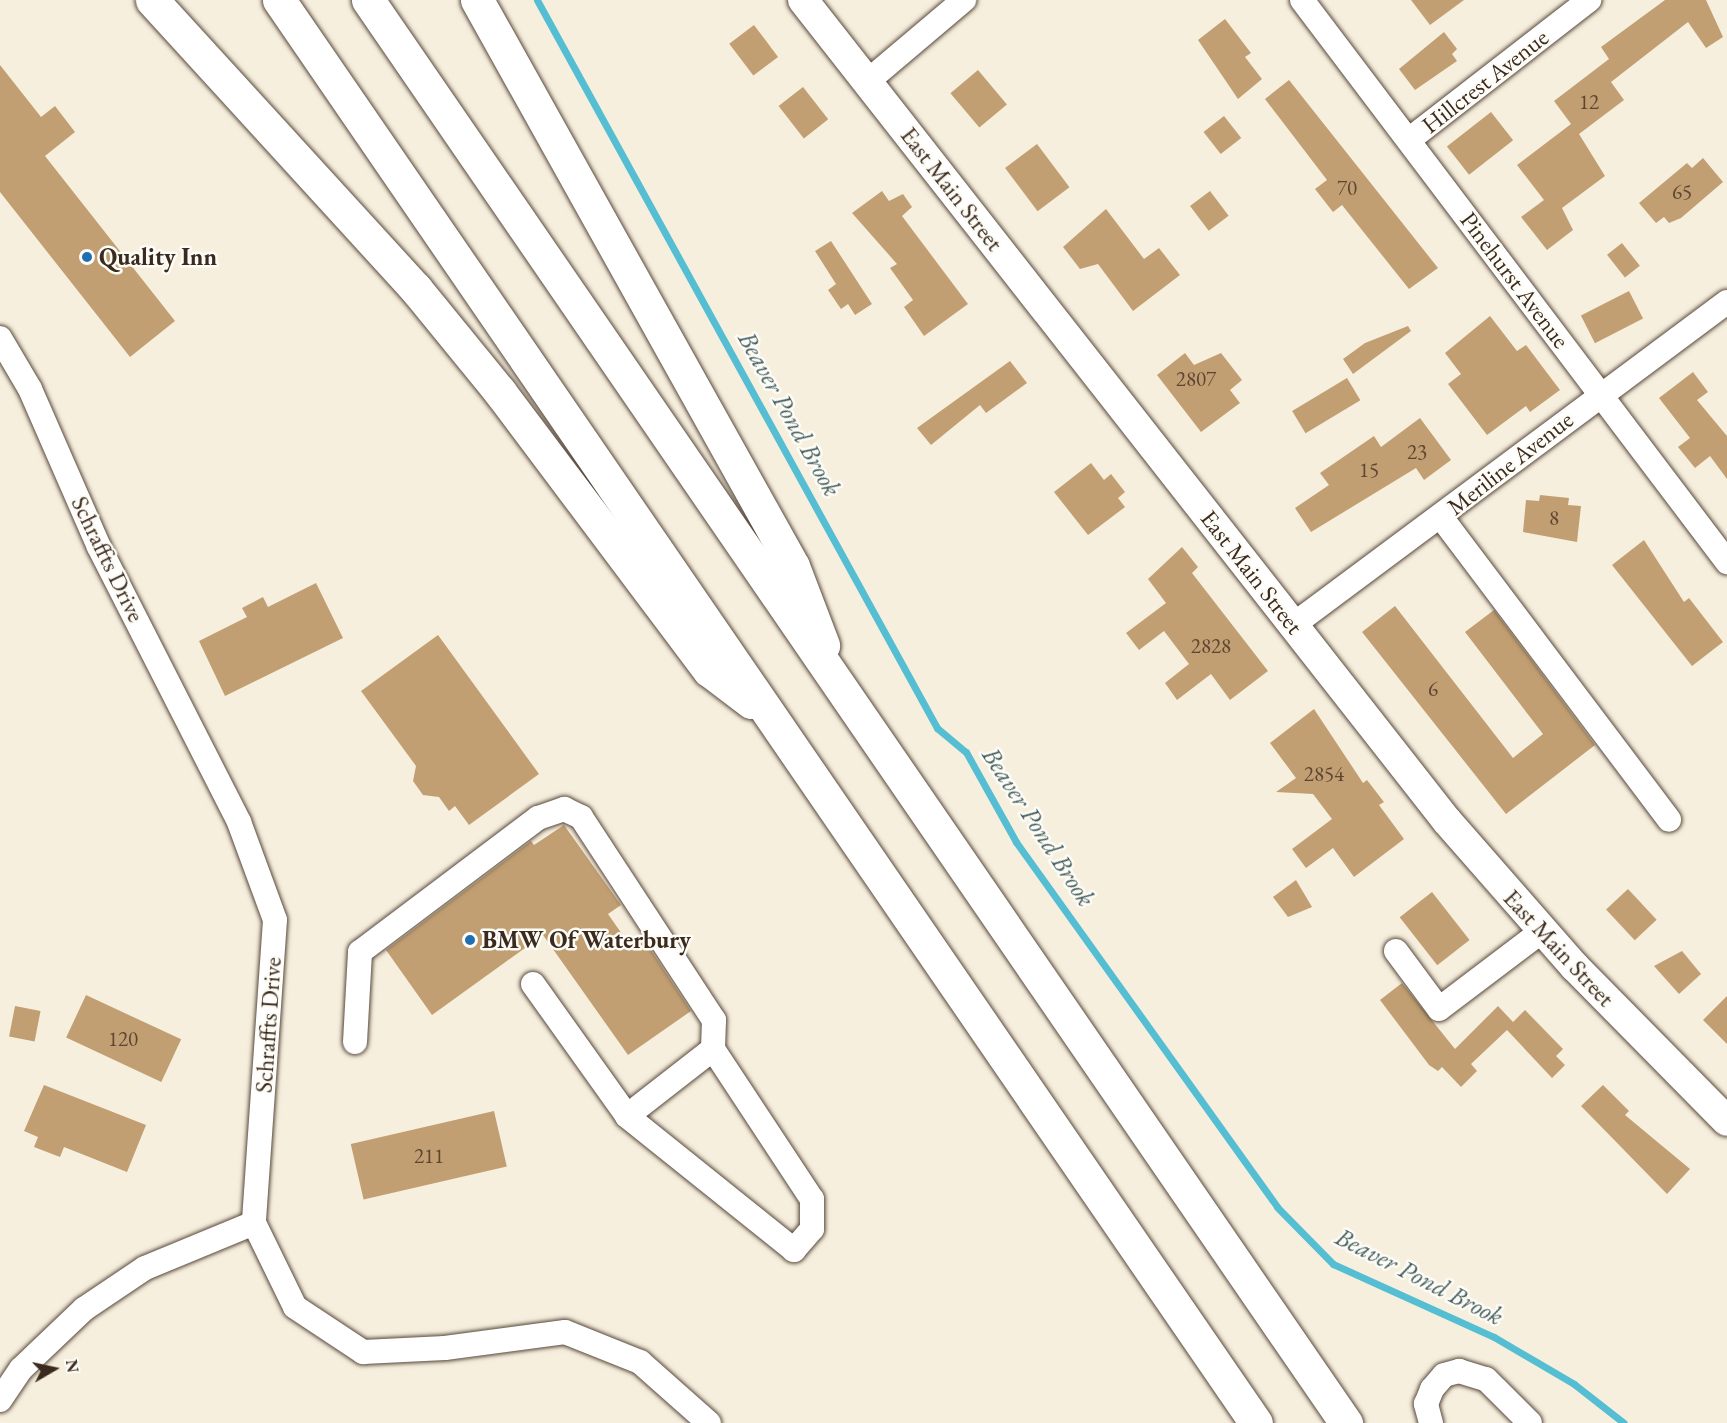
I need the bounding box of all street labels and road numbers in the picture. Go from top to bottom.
street label: Hillcrest Avenue [1416,23,1554,139]
street label: East Main Street [895,121,1009,257]
street label: Pinehurst Avenue [1454,206,1576,354]
street label: Meriline Avenue [1441,405,1579,521]
street label: Schraffts Drive [65,492,151,626]
street label: East Main Street [1195,504,1309,640]
street label: East Main Street [1498,884,1620,1012]
street label: Schraffts Drive [249,956,287,1094]

